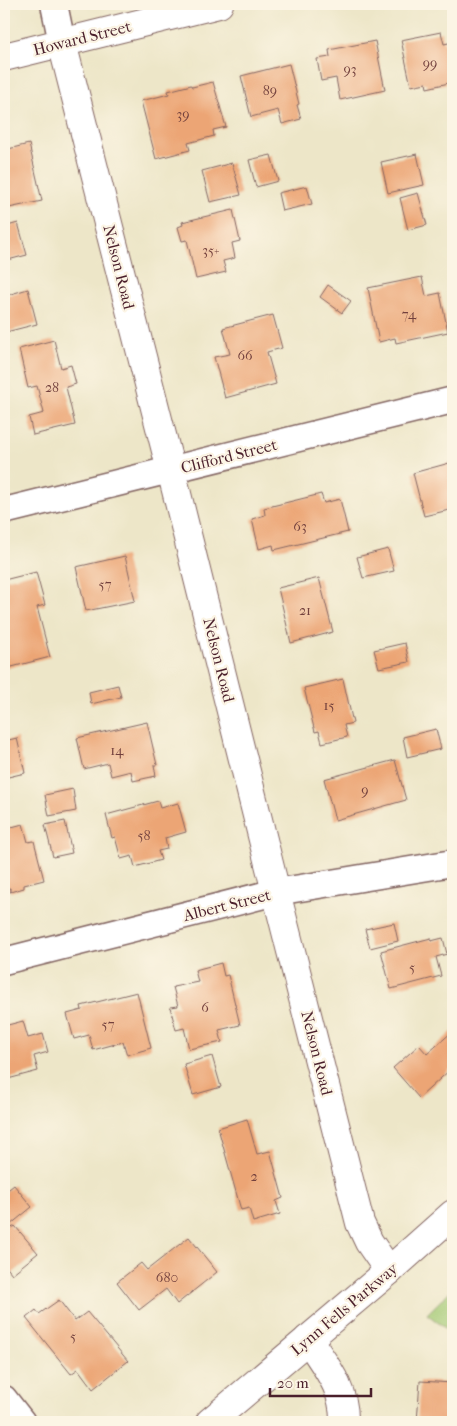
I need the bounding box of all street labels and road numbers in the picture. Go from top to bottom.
street label: Howard Street [31,17,133,59]
street label: Nelson Road [99,223,139,311]
street label: Clifford Street [179,435,279,477]
street label: Nelson Road [199,616,239,704]
street label: Albert Street [180,885,273,925]
street label: Nelson Road [297,1009,337,1097]
street label: Lynn Fells Parkway [287,1258,402,1359]

